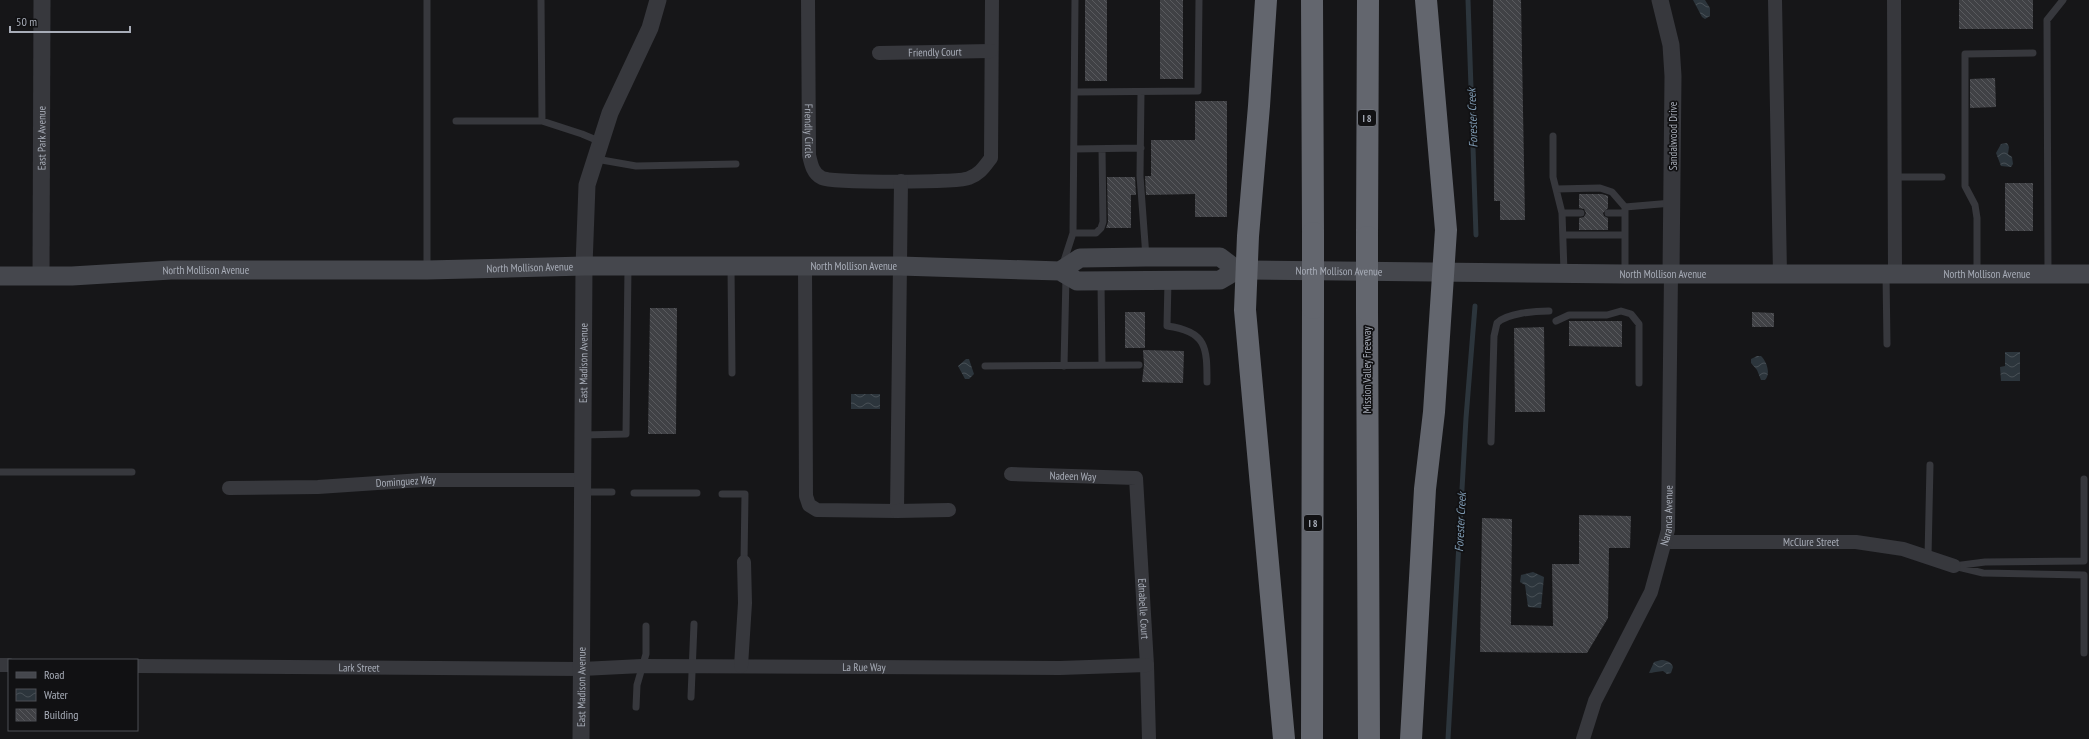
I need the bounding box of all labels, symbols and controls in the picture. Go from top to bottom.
scale bar [10,8,130,34]
text: 50 m [16,14,37,29]
street label: Friendly Court [908,45,962,59]
water label: Forester Creek [1463,87,1481,148]
street label: Sandalwood Drive [1666,101,1680,170]
street label: Friendly Circle [802,104,817,160]
street label: East Park Avenue [34,105,49,170]
road number: I 8 [1358,110,1376,126]
street label: North Mollison Avenue [486,259,574,275]
street label: North Mollison Avenue [810,259,898,273]
street label: North Mollison Avenue [162,263,250,278]
street label: North Mollison Avenue [1296,264,1383,278]
street label: North Mollison Avenue [1620,267,1707,281]
street label: North Mollison Avenue [1944,267,2031,281]
street label: East Madison Avenue [576,322,591,403]
street label: Mission Valley Freeway [1360,326,1374,414]
street label: Nadeen Way [1049,468,1097,484]
street label: Dominguez Way [375,473,437,490]
street label: Naranca Avenue [1657,485,1676,547]
water label: Forester Creek [1451,491,1469,552]
road number: I 8 [1304,515,1322,531]
street label: McClure Street [1783,535,1839,549]
street label: Ednabelle Court [1135,578,1152,639]
street label: East Madison Avenue [574,646,589,727]
legend [8,659,138,731]
street label: Lark Street [338,660,380,675]
street label: La Rue Way [842,660,887,674]
text: Road [44,667,64,682]
text: Water [44,687,69,702]
text: Building [44,707,79,722]

